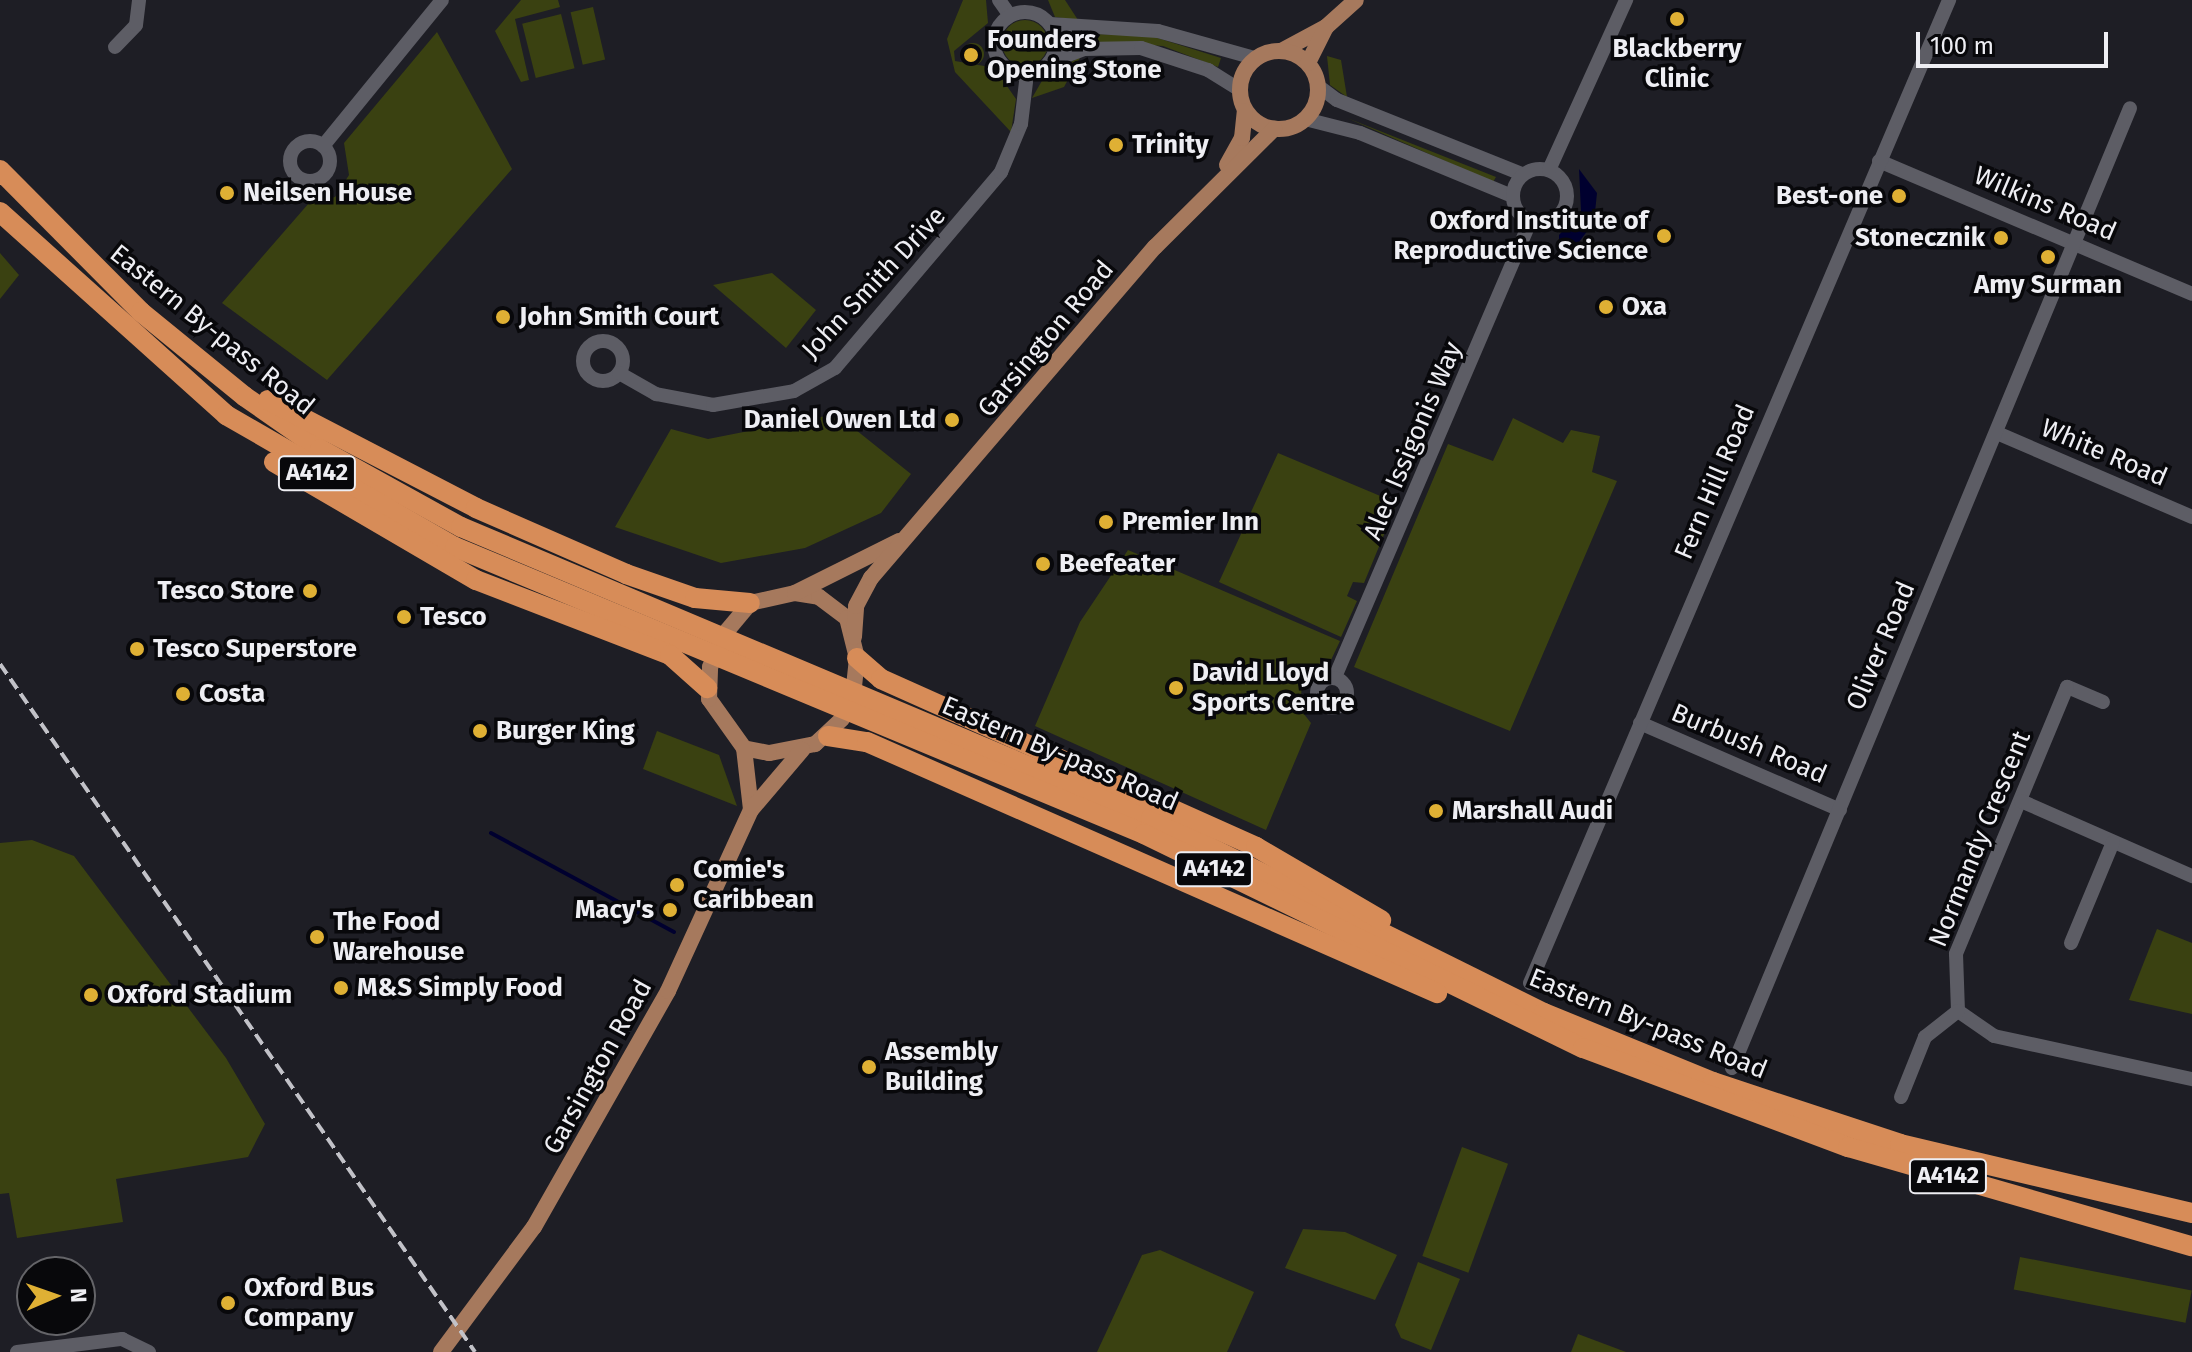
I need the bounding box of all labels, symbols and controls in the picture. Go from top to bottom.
marker: Blackberry Clinic [1666,8,1688,30]
scale bar [1920,16,2112,66]
place label: Founders Opening Stone [987,24,1162,86]
text: 100 m [1930,32,1994,60]
place label: Blackberry Clinic [1613,33,1741,94]
marker: Founders Opening Stone [962,46,980,64]
place label: Trinity [1132,129,1209,161]
marker: Trinity [1107,136,1125,154]
street label: Wilkins Road [1969,160,2121,248]
place label: Neilsen House [243,177,412,209]
place label: Best-one [1776,180,1883,212]
marker: Neilsen House [218,184,236,202]
marker: Best-one [1890,187,1908,205]
street label: John Smith Drive [796,200,952,366]
place label: Oxford Institute of Reproductive Science [1393,205,1648,266]
place label: Stonecznik [1855,222,1985,254]
marker: Oxford Institute of Reproductive Science [1655,227,1673,245]
marker: Stonecznik [1992,229,2010,247]
street label: Eastern By-pass Road [104,238,320,422]
marker: Amy Surman [2039,248,2057,266]
street label: Garsington Road [971,254,1121,424]
place label: Amy Surman [1974,269,2122,301]
place label: Oxa [1622,291,1667,323]
marker: Oxa [1597,298,1615,316]
place label: John Smith Court [519,301,719,333]
marker: John Smith Court [494,308,512,326]
street label: Alec Issigonis Way [1357,337,1469,545]
street label: Fern Hill Road [1668,400,1762,564]
place label: Daniel Owen Ltd [744,404,936,436]
marker: Daniel Owen Ltd [943,411,961,429]
street label: White Road [2036,412,2172,494]
road number: A4142 [277,453,357,493]
place label: Premier Inn [1122,506,1259,538]
marker: Premier Inn [1097,513,1115,531]
place label: Beefeater [1059,548,1175,580]
marker: Beefeater [1034,555,1052,573]
place label: Tesco Store [158,575,294,607]
street label: Oliver Road [1840,577,1922,715]
marker: Tesco Store [301,582,319,600]
place label: Tesco [420,601,487,633]
marker: Tesco [395,608,413,626]
place label: Tesco Superstore [153,633,357,665]
marker: Tesco Superstore [128,640,146,658]
place label: David Lloyd Sports Centre [1192,657,1355,718]
place label: Costa [199,678,265,710]
marker: David Lloyd Sports Centre [1167,679,1185,697]
marker: Costa [174,685,192,703]
street label: Eastern By-pass Road [937,690,1183,818]
street label: Burbush Road [1667,697,1831,791]
place label: Burger King [496,715,635,747]
marker: Burger King [471,722,489,740]
street label: Normandy Crescent [1922,726,2038,952]
place label: Marshall Audi [1452,795,1613,827]
marker: Marshall Audi [1427,802,1445,820]
road number: A4142 [1174,849,1254,889]
place label: Comie's Caribbean [693,854,814,916]
marker: Comie's Caribbean [668,876,686,894]
place label: Macy's [575,894,654,926]
marker: Macy's [661,901,679,919]
place label: The Food Warehouse [333,906,464,968]
marker: The Food Warehouse [308,928,326,946]
street label: Eastern By-pass Road [1525,962,1771,1086]
place label: M&S Simply Food [357,972,563,1004]
street label: Garsington Road [537,974,659,1160]
place label: Oxford Stadium [107,979,292,1011]
marker: M&S Simply Food [332,979,350,997]
marker: Oxford Stadium [82,986,100,1004]
place label: Assembly Building [885,1036,998,1098]
marker: Assembly Building [860,1058,878,1076]
road number: A4142 [1908,1156,1988,1196]
north arrow [16,1256,96,1336]
place label: Oxford Bus Company [244,1272,374,1334]
text: N [65,1287,92,1303]
marker: Oxford Bus Company [219,1294,237,1312]

